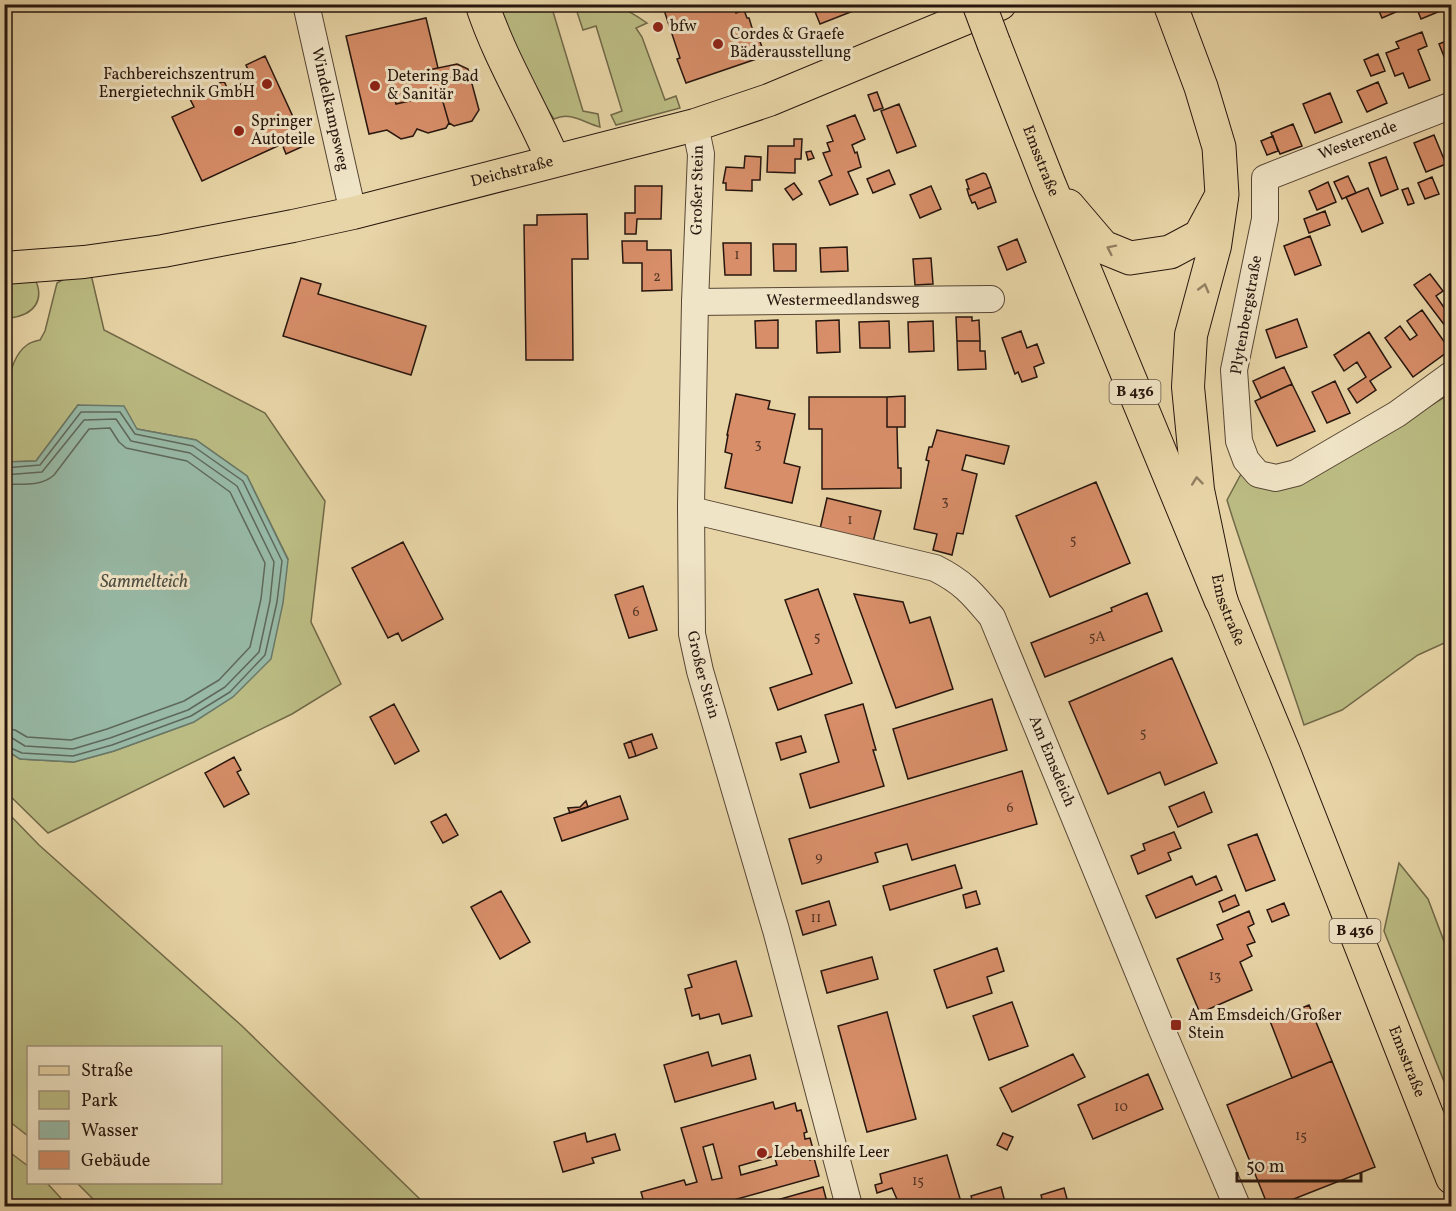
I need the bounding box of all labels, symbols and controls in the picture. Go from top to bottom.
place label: bfw [670,16,697,38]
marker: bfw [651,20,665,34]
place label: Cordes & Graefe Bäderausstellung [730,24,851,64]
marker: Cordes & Graefe Bäderausstellung [711,37,725,51]
street label: Windelkampsweg [305,45,354,173]
place label: Fachbereichszentrum Energietechnik GmbH [99,64,255,104]
place label: Detering Bad & Sanitär [387,66,479,106]
marker: Fachbereichszentrum Energietechnik GmbH [260,77,274,91]
marker: Detering Bad & Sanitär [368,79,382,93]
place label: Springer Autoteile [251,111,315,151]
street label: Westerende [1315,116,1401,166]
street label: Emsstraße [1016,122,1064,200]
marker: Springer Autoteile [232,124,246,138]
street label: Großer Stein [686,145,710,235]
street label: Deichstraße [468,151,556,193]
one-way arrow [1106,245,1117,257]
house number: 1 [734,246,740,265]
street label: Plytenbergstraße [1226,254,1268,376]
house number: 2 [653,268,661,287]
one-way arrow [1196,284,1209,294]
street label: Westermeedlandsweg [766,289,920,312]
road number: B 436 [1110,380,1160,404]
house number: 3 [754,435,762,454]
one-way arrow [1192,477,1204,486]
house number: 3 [941,492,949,511]
house number: 1 [847,511,853,530]
house number: 5 [1070,531,1076,550]
water label: Sammelteich [100,570,188,595]
street label: Emsstraße [1205,572,1250,649]
house number: 6 [632,603,640,622]
house number: 5 [814,628,820,647]
house number: 5A [1089,628,1105,647]
street label: Großer Stein [681,629,725,722]
street label: Am Emsdeich [1023,712,1080,811]
house number: 5 [1140,724,1146,743]
house number: 6 [1006,799,1014,818]
house number: 9 [815,848,823,867]
house number: 11 [811,909,821,928]
road number: B 436 [1330,919,1380,943]
house number: 13 [1209,967,1221,986]
place label: Am Emsdeich/Großer Stein [1188,1005,1342,1045]
marker: Am Emsdeich/Großer Stein [1169,1018,1183,1032]
street label: Emsstraße [1382,1023,1430,1101]
legend [27,1046,222,1184]
text: Straße [81,1059,133,1084]
text: Park [81,1089,118,1114]
house number: 10 [1114,1098,1128,1117]
text: Wasser [81,1119,139,1144]
house number: 15 [1295,1127,1307,1146]
place label: Lebenshilfe Leer [774,1142,890,1164]
scale bar [1237,1145,1362,1183]
marker: Lebenshilfe Leer [755,1146,769,1160]
text: Gebäude [81,1149,150,1174]
text: 50 m [1246,1155,1285,1180]
house number: 15 [912,1172,924,1191]

